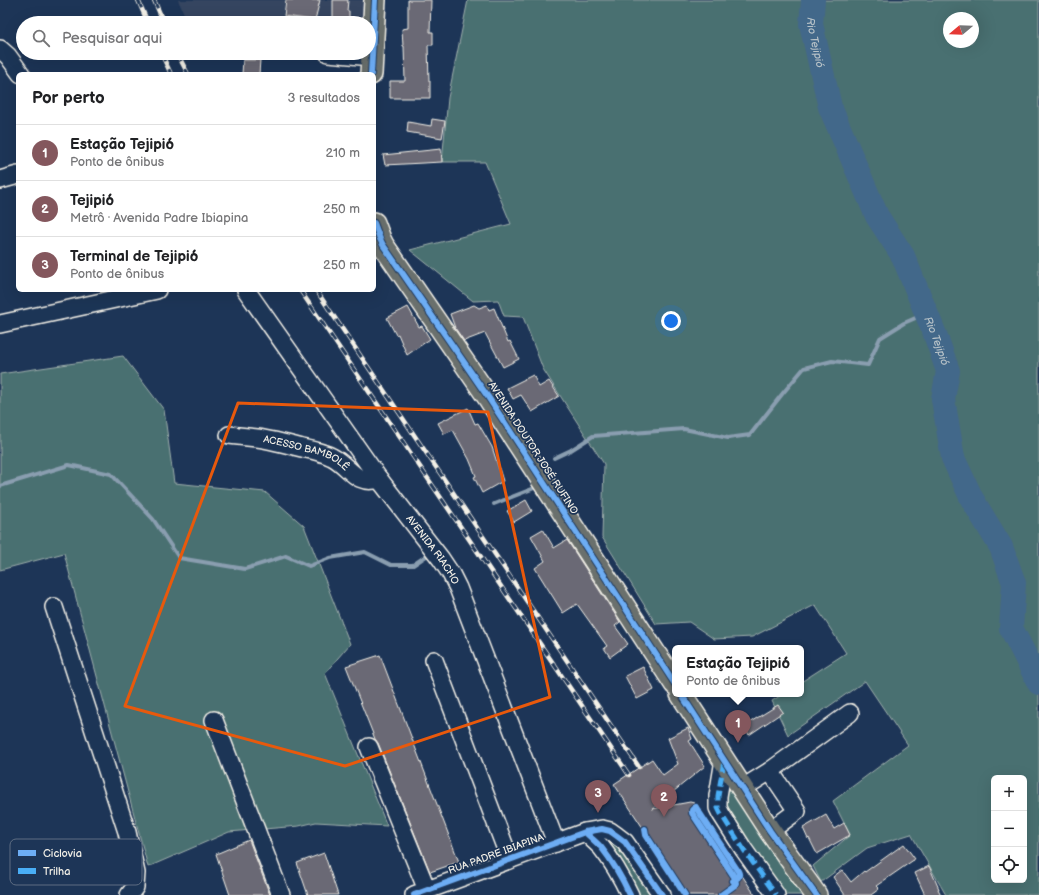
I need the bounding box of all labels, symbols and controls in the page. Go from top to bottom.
north arrow [943,12,979,48]
search box [16,16,376,60]
water label: Rio Tejipió [804,17,827,69]
icon: search [30,27,52,49]
text: Pesquisar aqui [62,29,162,48]
text: Por perto [32,88,105,108]
text: 3 resultados [288,90,360,106]
text: Estação Tejipió [70,135,174,154]
text: 1 [42,145,48,161]
text: 210 m [326,145,360,161]
text: Ponto de ônibus [70,154,164,170]
text: Tejipió [70,191,114,210]
text: 2 [41,201,49,217]
text: 250 m [323,201,360,217]
text: Metrô · Avenida Padre Ibiapina [70,210,248,226]
text: Terminal de Tejipió [70,247,198,266]
text: 3 [41,257,49,273]
text: 250 m [323,257,360,273]
text: Ponto de ônibus [70,266,164,282]
your location [661,311,681,331]
water label: Rio Tejipió [922,314,952,367]
street label: AVENIDA DOUTOR JOSÉ RUFINO [486,380,581,517]
street label: ACESSO BAMBOLÊ [262,433,352,474]
street label: AVENIDA RIACHO [403,513,461,587]
popup [672,645,804,697]
text: Estação Tejipió [686,654,790,673]
text: Ponto de ônibus [686,673,780,689]
pin: 1 [725,710,751,743]
map controls [991,775,1027,883]
button: + [991,775,1027,811]
pin: 3 [585,780,611,813]
pin: 2 [651,784,677,817]
button: − [991,811,1027,847]
street label: RUA PADRE IBIAPINA [447,831,546,877]
legend [10,839,142,885]
text: Ciclovia [43,847,82,860]
button: locate [991,847,1027,883]
text: Trilha [43,865,70,878]

